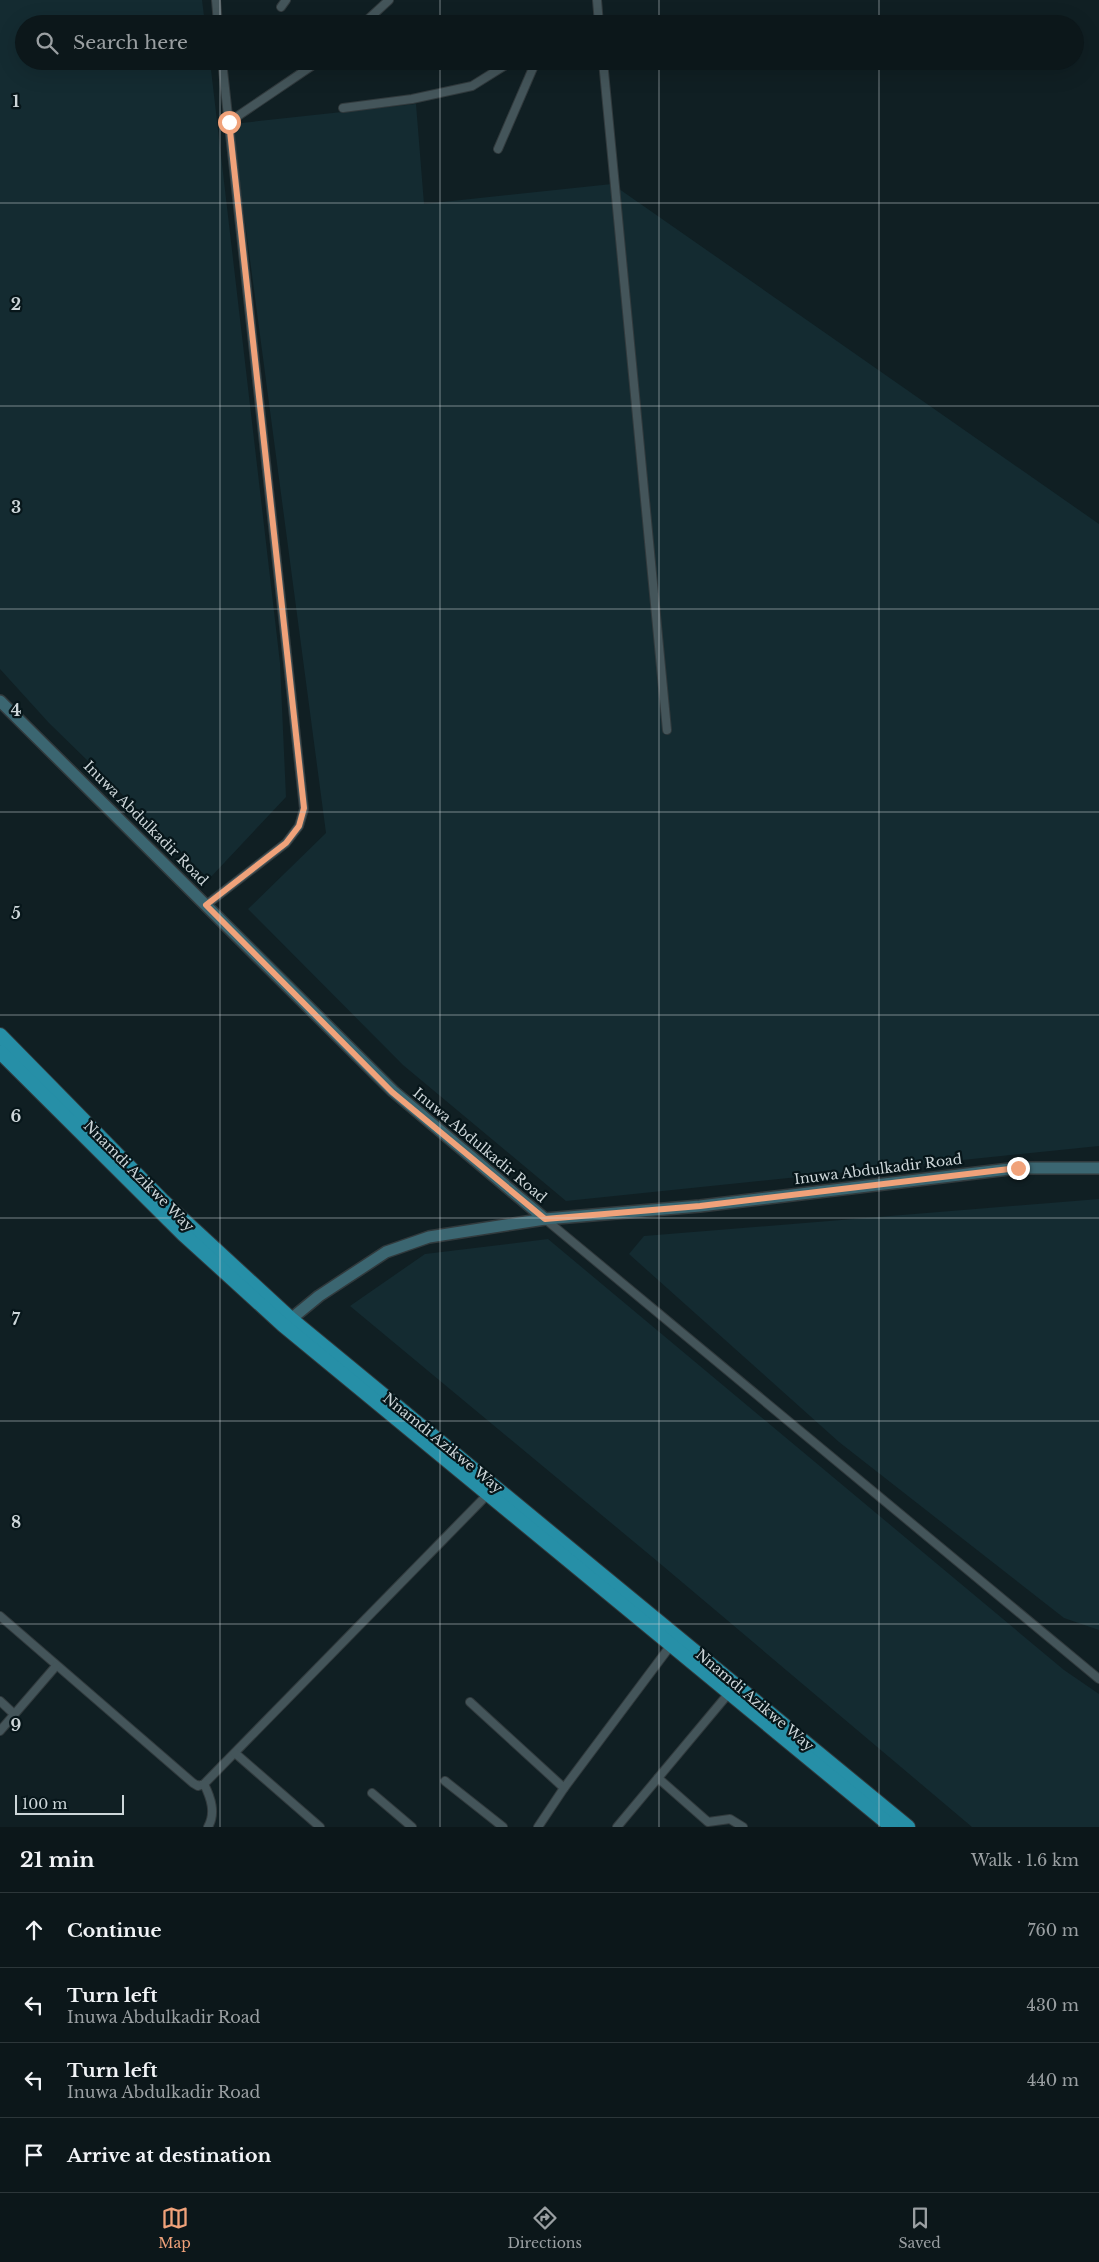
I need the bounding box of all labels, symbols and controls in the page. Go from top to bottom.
search box [15,15,1084,70]
icon: search [33,29,61,57]
text: Search here [73,31,188,54]
text: 1 [13,91,20,111]
route start [218,111,241,134]
text: 2 [11,294,21,314]
text: 3 [11,497,21,517]
text: 4 [11,700,21,720]
street label: Inuwa Abdulkadir Road [80,757,213,890]
text: 5 [11,903,21,923]
street label: Inuwa Abdulkadir Road [409,1084,551,1207]
text: 6 [11,1106,22,1126]
street label: Nnamdi Azikwe Way [80,1117,198,1235]
street label: Inuwa Abdulkadir Road [793,1150,964,1188]
route end [1007,1157,1030,1180]
text: 7 [12,1309,21,1329]
street label: Nnamdi Azikwe Way [379,1389,507,1497]
text: 8 [11,1512,21,1532]
street label: Nnamdi Azikwe Way [692,1645,818,1755]
text: 9 [11,1715,22,1735]
scale bar [15,1792,124,1815]
text: 100 m [22,1795,67,1813]
text: 21 min [20,1847,95,1873]
text: Walk · 1.6 km [971,1850,1079,1870]
icon: ahead [20,1916,48,1944]
text: Continue [67,1919,162,1942]
text: 760 m [1027,1920,1079,1940]
text: Turn left [67,1984,158,2007]
icon: left [20,1991,48,2019]
text: 430 m [1027,1995,1079,2015]
text: Inuwa Abdulkadir Road [67,2007,260,2027]
text: Turn left [67,2059,158,2082]
icon: left [20,2066,48,2094]
text: 440 m [1027,2070,1079,2090]
text: Inuwa Abdulkadir Road [67,2082,260,2102]
icon: arrive [20,2141,48,2169]
text: Arrive at destination [67,2144,271,2167]
tab: Map [158,2204,191,2252]
tab: Directions [507,2204,582,2252]
tab: Saved [898,2204,941,2252]

